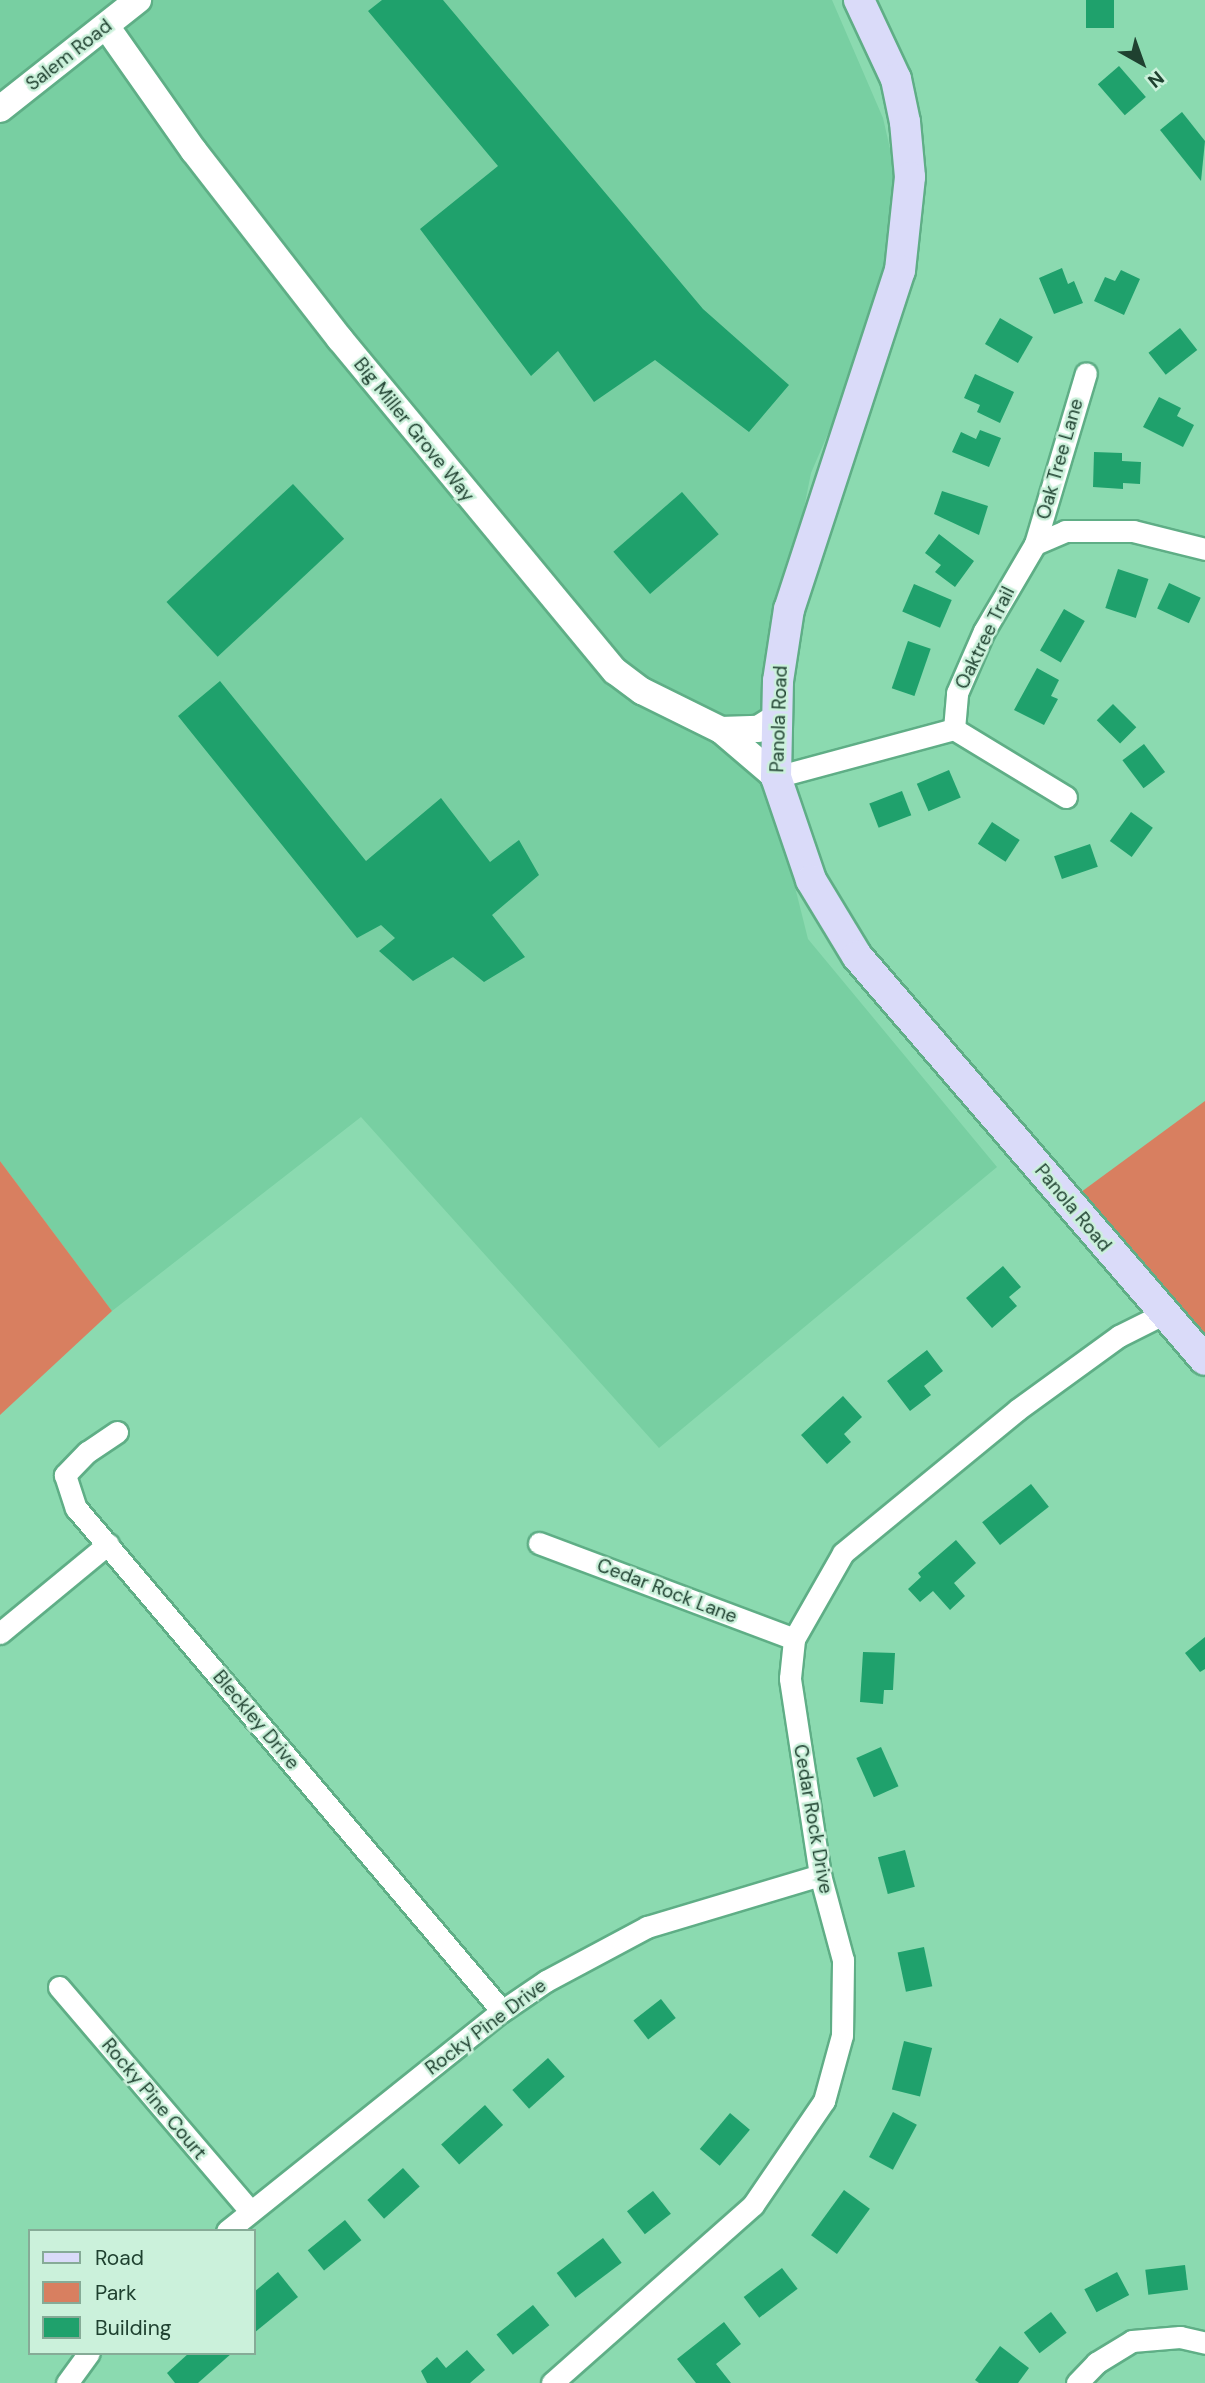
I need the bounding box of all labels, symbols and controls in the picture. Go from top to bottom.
street label: Salem Road [22,14,116,96]
north arrow [1107,28,1177,98]
text: N [1142,65,1169,93]
street label: Big Miller Grove Way [349,353,479,507]
street label: Oak Tree Lane [1032,396,1088,522]
street label: Oaktree Trail [950,583,1020,693]
street label: Panola Road [766,665,792,773]
street label: Panola Road [1030,1160,1116,1256]
street label: Cedar Rock Lane [594,1554,740,1628]
street label: Bleckley Drive [208,1666,304,1774]
street label: Cedar Rock Drive [789,1743,837,1895]
street label: Rocky Pine Drive [421,1974,551,2080]
street label: Rocky Pine Court [97,2034,211,2164]
legend [28,2229,256,2355]
text: Road [95,2244,144,2272]
text: Park [95,2279,136,2307]
text: Building [95,2314,171,2342]

